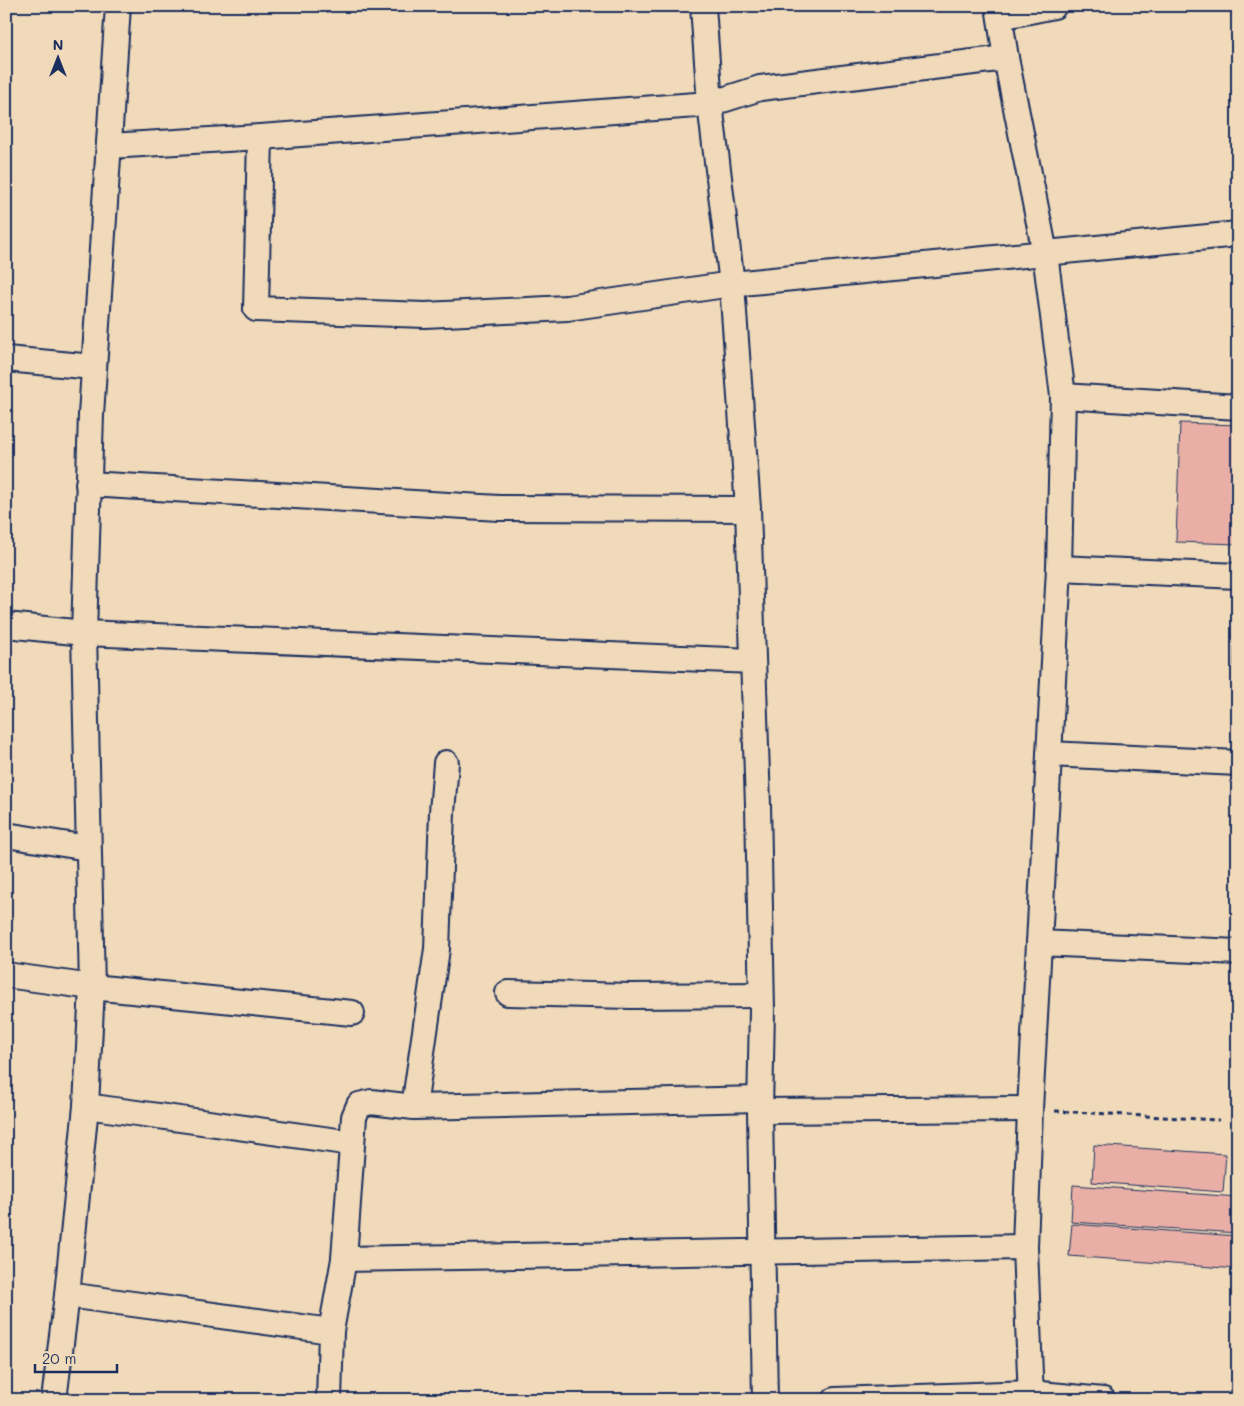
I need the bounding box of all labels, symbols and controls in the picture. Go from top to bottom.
north arrow [32,32,82,82]
text: N [53,35,63,54]
scale bar [35,1341,118,1373]
text: 20 m [42,1348,76,1368]

